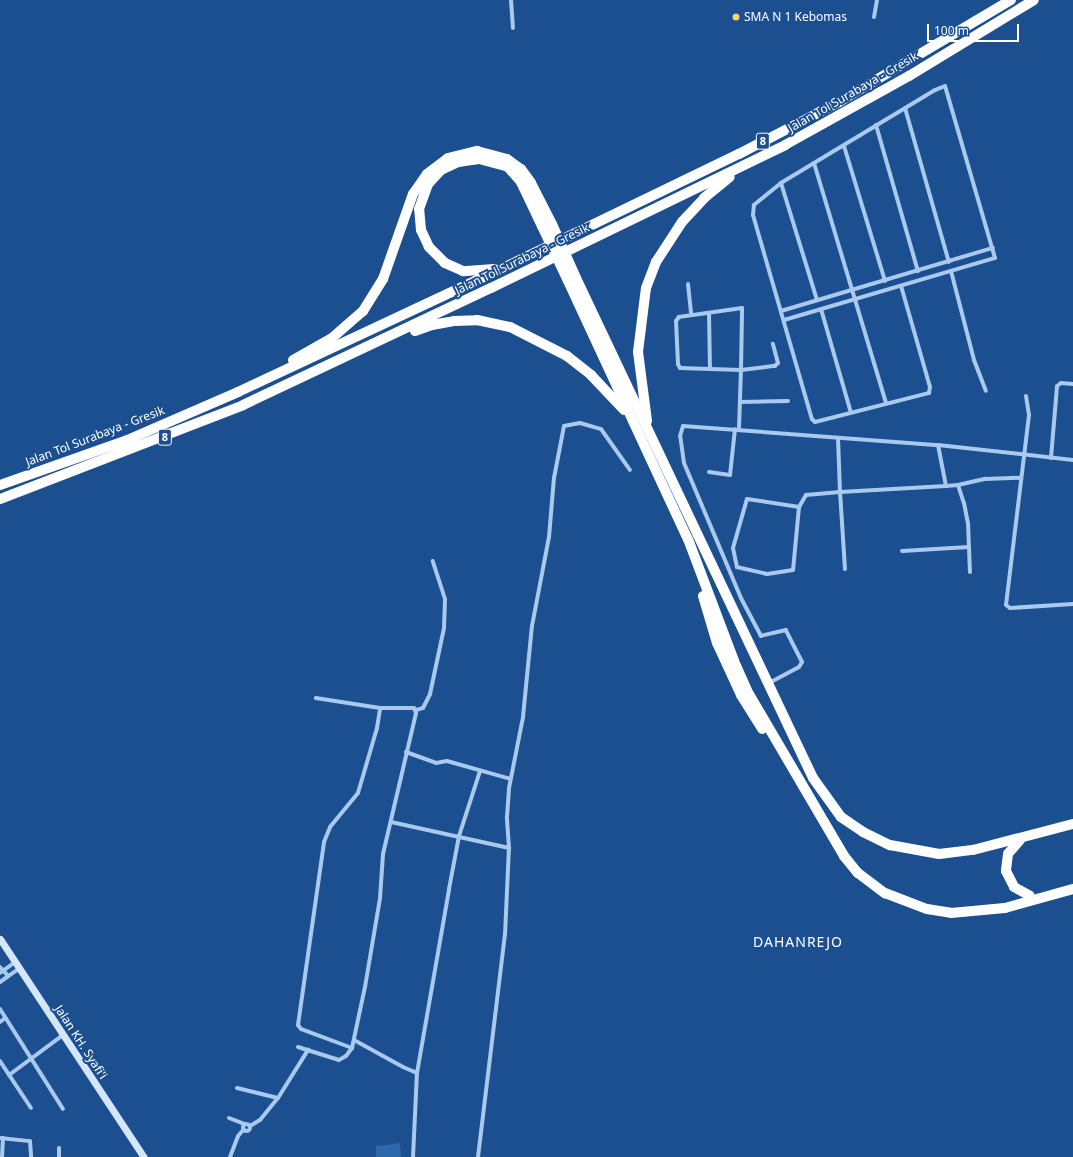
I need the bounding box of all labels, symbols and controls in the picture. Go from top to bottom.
place label: SMA N 1 Kebomas [744,10,847,24]
marker: SMA N 1 Kebomas [731,12,741,22]
scale bar [929,16,1021,42]
text: 100 m [934,22,969,39]
street label: Jalan Tol Surabaya - Gresik [785,49,921,135]
road number: 8 [755,132,771,150]
street label: Jalan Tol Surabaya - Gresik [452,220,592,298]
street label: Jalan Tol Surabaya - Gresik [23,403,167,469]
road number: 8 [157,428,173,446]
district label: DAHANREJO [753,934,843,950]
street label: Jalan KH. Syafi'i [52,1002,110,1082]

